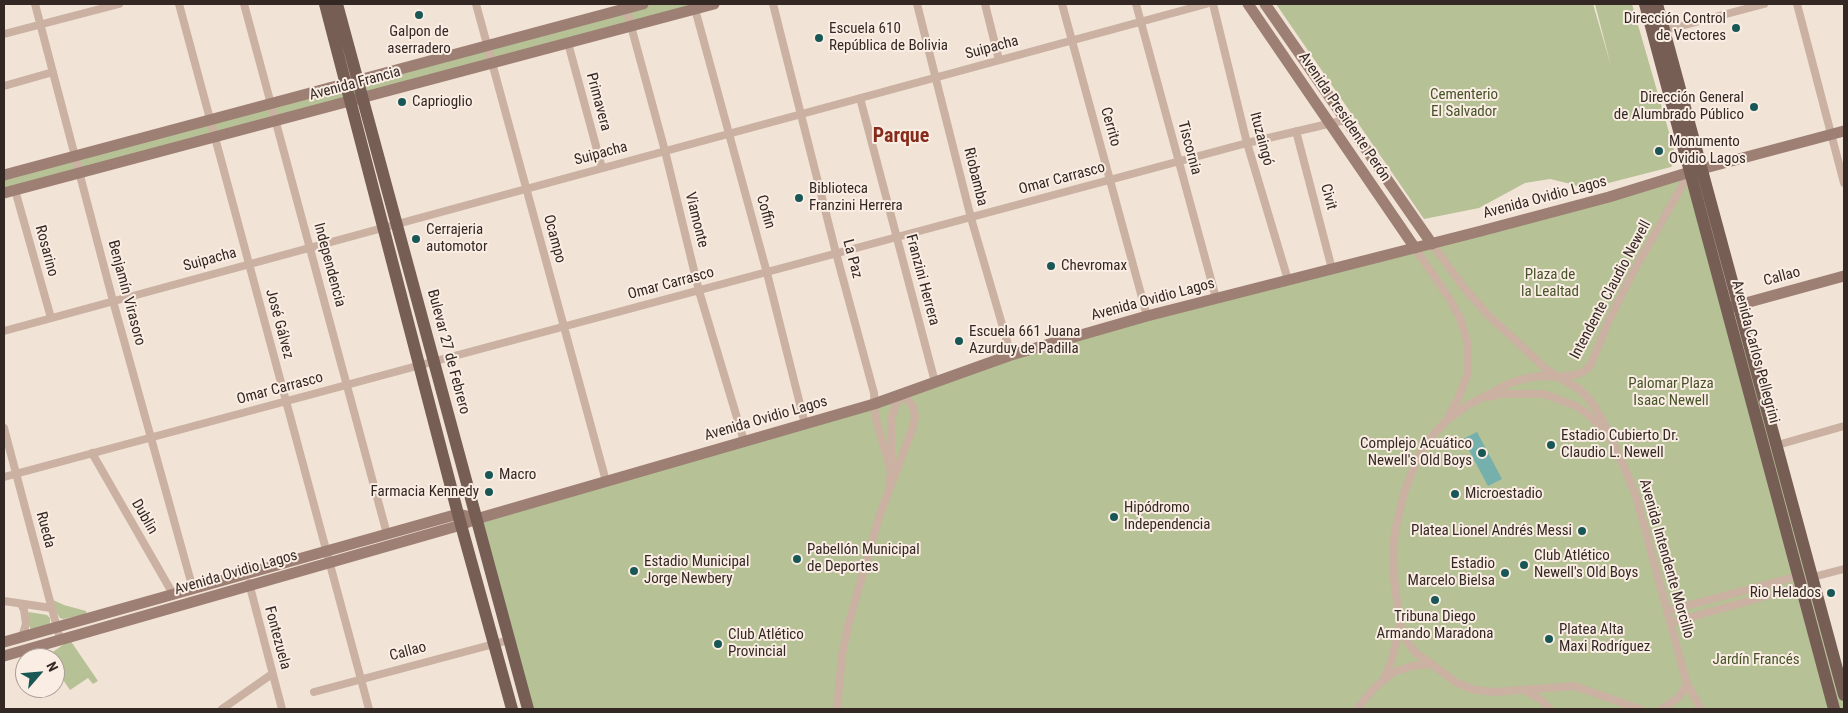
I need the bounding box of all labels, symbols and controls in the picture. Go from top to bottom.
marker: Galpon de aserradero [413,9,425,21]
place label: Dirección Control de Vectores [1624,10,1726,45]
place label: Escuela 610 República de Bolivia [829,20,948,55]
marker: Dirección Control de Vectores [1730,22,1742,34]
place label: Galpon de aserradero [387,23,451,58]
marker: Escuela 610 República de Bolivia [813,32,825,44]
street label: Suipacha [963,32,1021,64]
street label: Avenida Presidente Perón [1294,49,1394,185]
street label: Avenida Francia [307,63,403,105]
street label: Primavera [582,71,614,133]
park label: Cementerio El Salvador [1430,86,1498,121]
place label: Dirección General de Alumbrado Público [1614,89,1744,124]
place label: Caprioglio [412,93,472,111]
marker: Caprioglio [396,96,408,108]
marker: Dirección General de Alumbrado Público [1748,101,1760,113]
street label: Cerrito [1096,105,1124,149]
street label: Ituzaingó [1245,110,1277,168]
street label: Tiscornia [1173,119,1205,177]
district label: Parque [873,125,929,149]
place label: Monumento Ovidio Lagos [1669,133,1746,168]
street label: Suipacha [572,138,630,170]
marker: Monumento Ovidio Lagos [1653,145,1665,157]
street label: Riobamba [959,146,991,208]
street label: Omar Carrasco [1017,159,1107,199]
street label: Avenida Ovidio Lagos [1481,173,1609,223]
place label: Biblioteca Franzini Herrera [809,180,903,215]
street label: Civit [1316,182,1340,212]
street label: Viamonte [680,190,712,250]
marker: Biblioteca Franzini Herrera [793,192,805,204]
street label: Coffin [752,193,778,231]
street label: Ocampo [539,213,569,265]
street label: Intendente Claudio Newell [1567,218,1655,362]
street label: Independencia [309,221,349,309]
place label: Cerrajeria automotor [426,221,487,256]
street label: Rosarino [31,223,61,279]
street label: Franzini Herrera [901,232,943,328]
marker: Cerrajeria automotor [410,233,422,245]
street label: La Paz [838,237,866,281]
street label: Benjamín Virasoro [103,238,149,348]
street label: Suipacha [181,244,239,276]
place label: Chevromax [1061,257,1127,275]
marker: Chevromax [1045,260,1057,272]
street label: Callao [1762,263,1802,291]
street label: Omar Carrasco [626,264,716,304]
park label: Plaza de la Lealtad [1521,266,1579,301]
street label: Avenida Ovidio Lagos [1089,275,1217,325]
street label: Avenida Carlos Pellegrini [1727,279,1783,425]
street label: José Gálvez [261,287,297,361]
street label: Bulevar 27 de Febrero [423,288,473,416]
place label: Escuela 661 Juana Azurduy de Padilla [969,323,1080,358]
marker: Escuela 661 Juana Azurduy de Padilla [953,335,965,347]
street label: Omar Carrasco [235,369,325,409]
park label: Palomar Plaza Isaac Newell [1628,375,1714,410]
street label: Avenida Ovidio Lagos [702,393,830,445]
place label: Estadio Cubierto Dr. Claudio L. Newell [1561,427,1679,462]
place label: Complejo Acuático Newell's Old Boys [1360,435,1472,470]
marker: Estadio Cubierto Dr. Claudio L. Newell [1545,439,1557,451]
marker: Complejo Acuático Newell's Old Boys [1476,447,1488,459]
place label: Macro [499,466,536,484]
marker: Macro [483,469,495,481]
street label: Avenida Intendente Morcillo [1635,477,1697,641]
place label: Farmacia Kennedy [371,483,479,501]
place label: Microestadio [1465,485,1543,503]
marker: Farmacia Kennedy [483,486,495,498]
marker: Microestadio [1449,488,1461,500]
street label: Dublin [127,496,161,538]
place label: Hipódromo Independencia [1124,499,1210,534]
street label: Rueda [32,510,58,550]
marker: Hipódromo Independencia [1108,511,1120,523]
place label: Platea Lionel Andrés Messi [1411,522,1572,540]
marker: Platea Lionel Andrés Messi [1576,525,1588,537]
place label: Pabellón Municipal de Deportes [807,541,920,576]
street label: Avenida Ovidio Lagos [172,547,300,599]
place label: Club Atlético Newell's Old Boys [1534,547,1638,582]
place label: Estadio Municipal Jorge Newbery [644,553,749,588]
marker: Pabellón Municipal de Deportes [791,553,803,565]
place label: Estadio Marcelo Bielsa [1408,555,1495,590]
marker: Club Atlético Newell's Old Boys [1518,559,1530,571]
marker: Estadio Municipal Jorge Newbery [628,565,640,577]
marker: Estadio Marcelo Bielsa [1499,567,1511,579]
place label: Rio Helados [1750,584,1821,602]
marker: Rio Helados [1825,587,1837,599]
marker: Tribuna Diego Armando Maradona [1429,594,1441,606]
street label: Fontezuela [260,604,294,672]
place label: Tribuna Diego Armando Maradona [1377,608,1493,643]
place label: Platea Alta Maxi Rodríguez [1559,621,1650,656]
place label: Club Atlético Provincial [728,626,804,661]
marker: Platea Alta Maxi Rodríguez [1543,633,1555,645]
street label: Callao [388,638,428,666]
marker: Club Atlético Provincial [712,638,724,650]
north arrow [15,648,65,698]
park label: Jardín Francés [1712,651,1800,669]
text: N [43,659,62,674]

